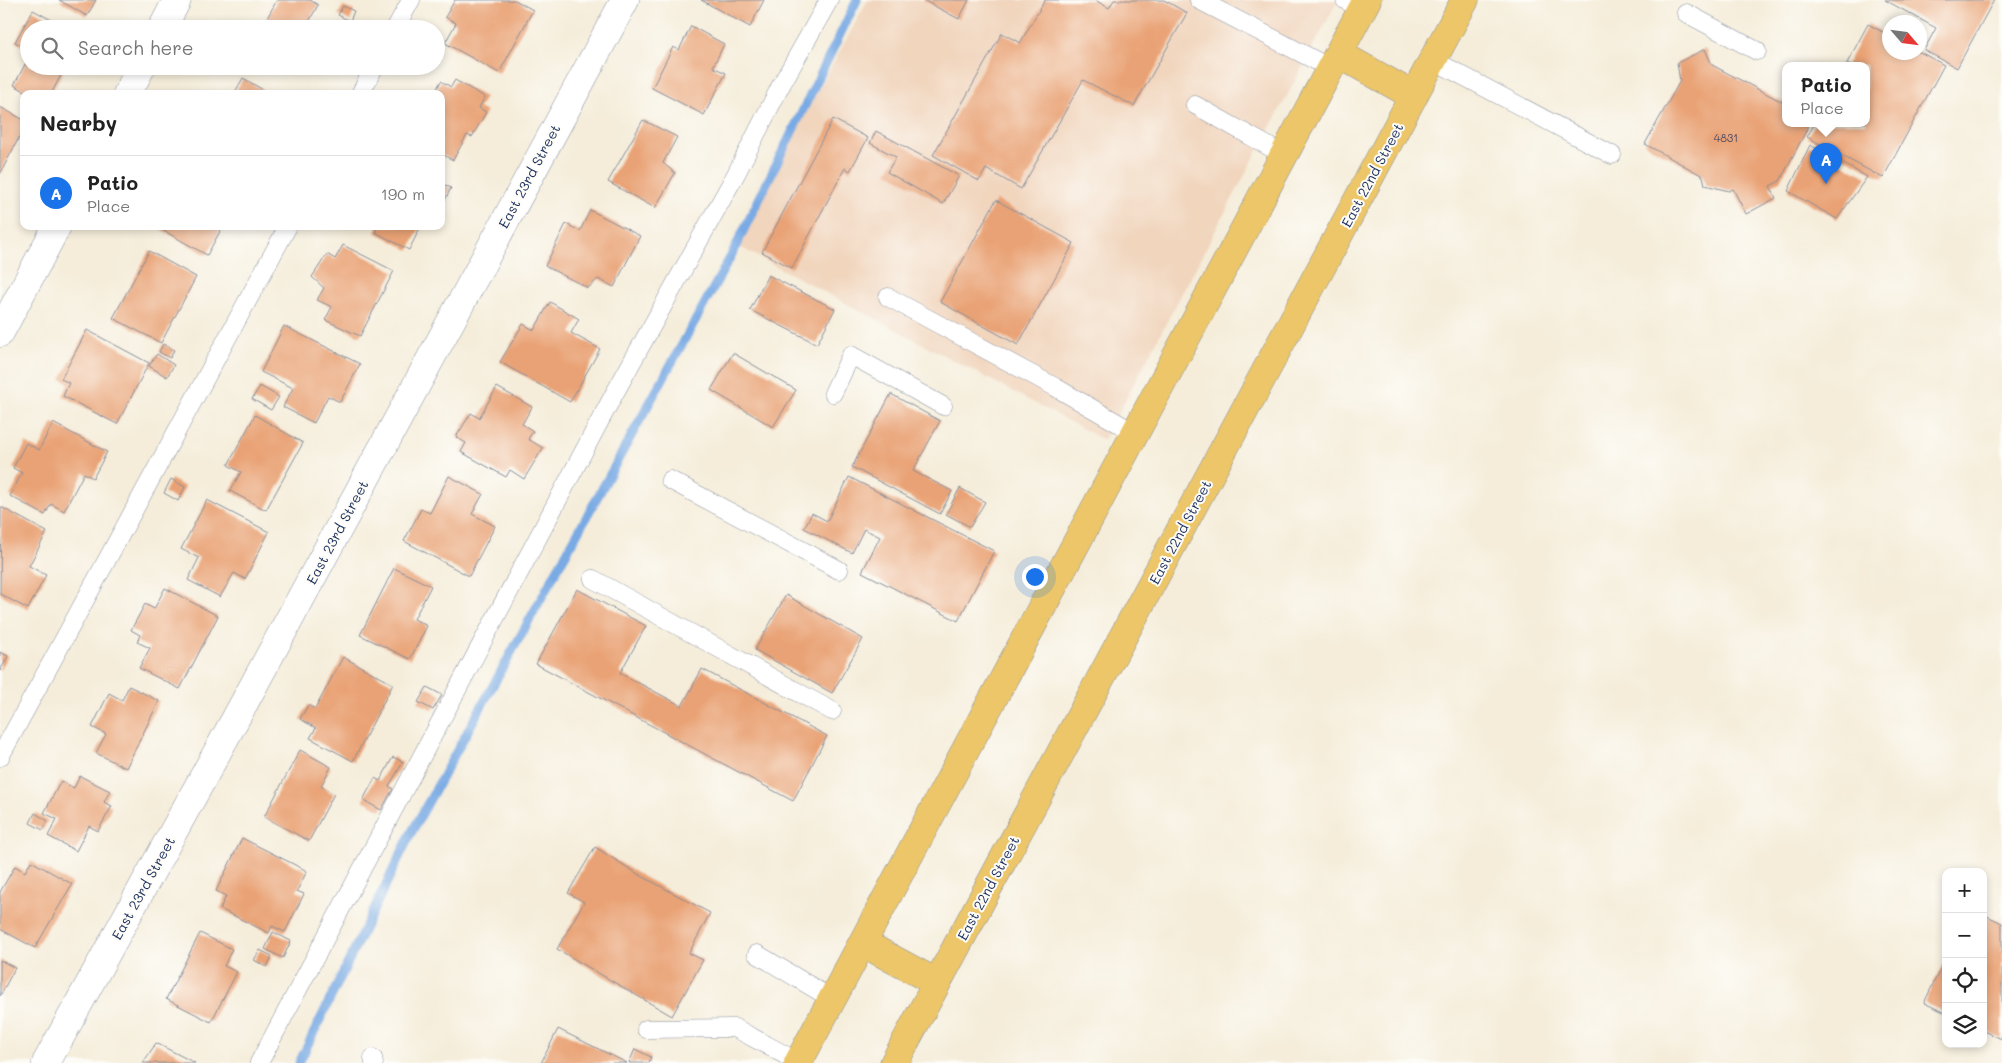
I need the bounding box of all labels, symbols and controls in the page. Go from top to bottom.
north arrow [1882,15,1927,60]
search box [20,20,445,75]
icon: search [38,34,66,62]
text: Search here [78,35,194,60]
popup [1782,62,1870,127]
text: Patio [1800,72,1852,97]
text: Place [1800,97,1844,118]
text: Nearby [40,109,117,136]
street label: East 22nd Street [1337,120,1407,230]
street label: East 23rd Street [494,121,564,231]
house number: 4831 [1714,130,1738,145]
pin: A [1810,143,1842,184]
text: Patio [87,170,138,195]
text: A [50,183,62,204]
text: 190 m [381,183,425,204]
text: Place [87,195,130,216]
street label: East 23rd Street [302,477,372,587]
street label: East 22nd Street [1145,477,1215,587]
your location [1022,564,1048,590]
street label: East 23rd Street [107,833,179,943]
street label: East 22nd Street [953,833,1023,943]
map controls [1942,868,1987,1048]
button: + [1942,868,1987,913]
button: − [1942,913,1987,958]
button: locate [1942,958,1987,1003]
button: layers [1942,1003,1987,1048]

